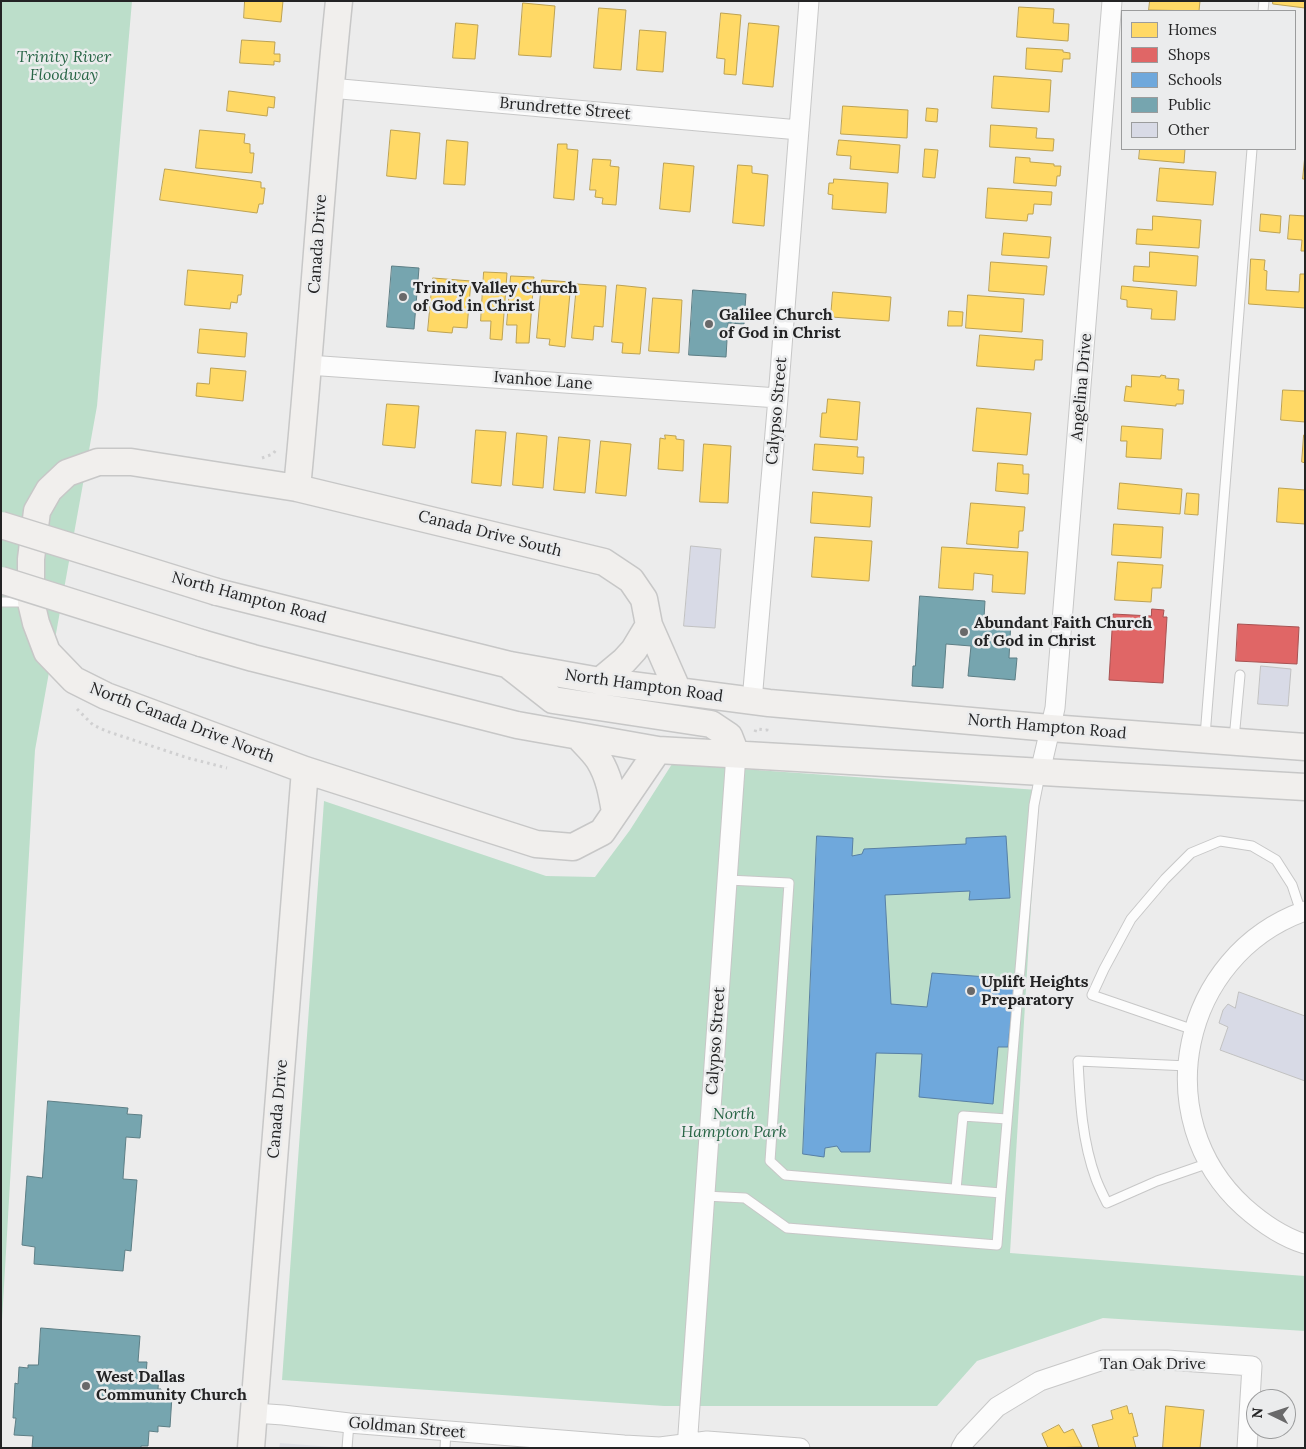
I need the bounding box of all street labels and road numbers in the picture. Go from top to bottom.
street label: Brundrette Street [499,94,631,124]
street label: Canada Drive [305,194,331,294]
street label: Angelina Drive [1068,332,1096,442]
street label: Calypso Street [763,356,791,466]
street label: Ivanhoe Lane [493,368,593,394]
street label: Canada Drive South [416,507,564,561]
street label: North Hampton Road [169,568,329,628]
street label: North Hampton Road [564,665,724,707]
street label: North Canada Drive North [87,679,277,767]
street label: North Hampton Road [967,710,1127,744]
street label: Calypso Street [703,986,729,1096]
street label: Canada Drive [264,1059,292,1159]
street label: Tan Oak Drive [1100,1354,1206,1374]
street label: Goldman Street [348,1413,466,1443]

